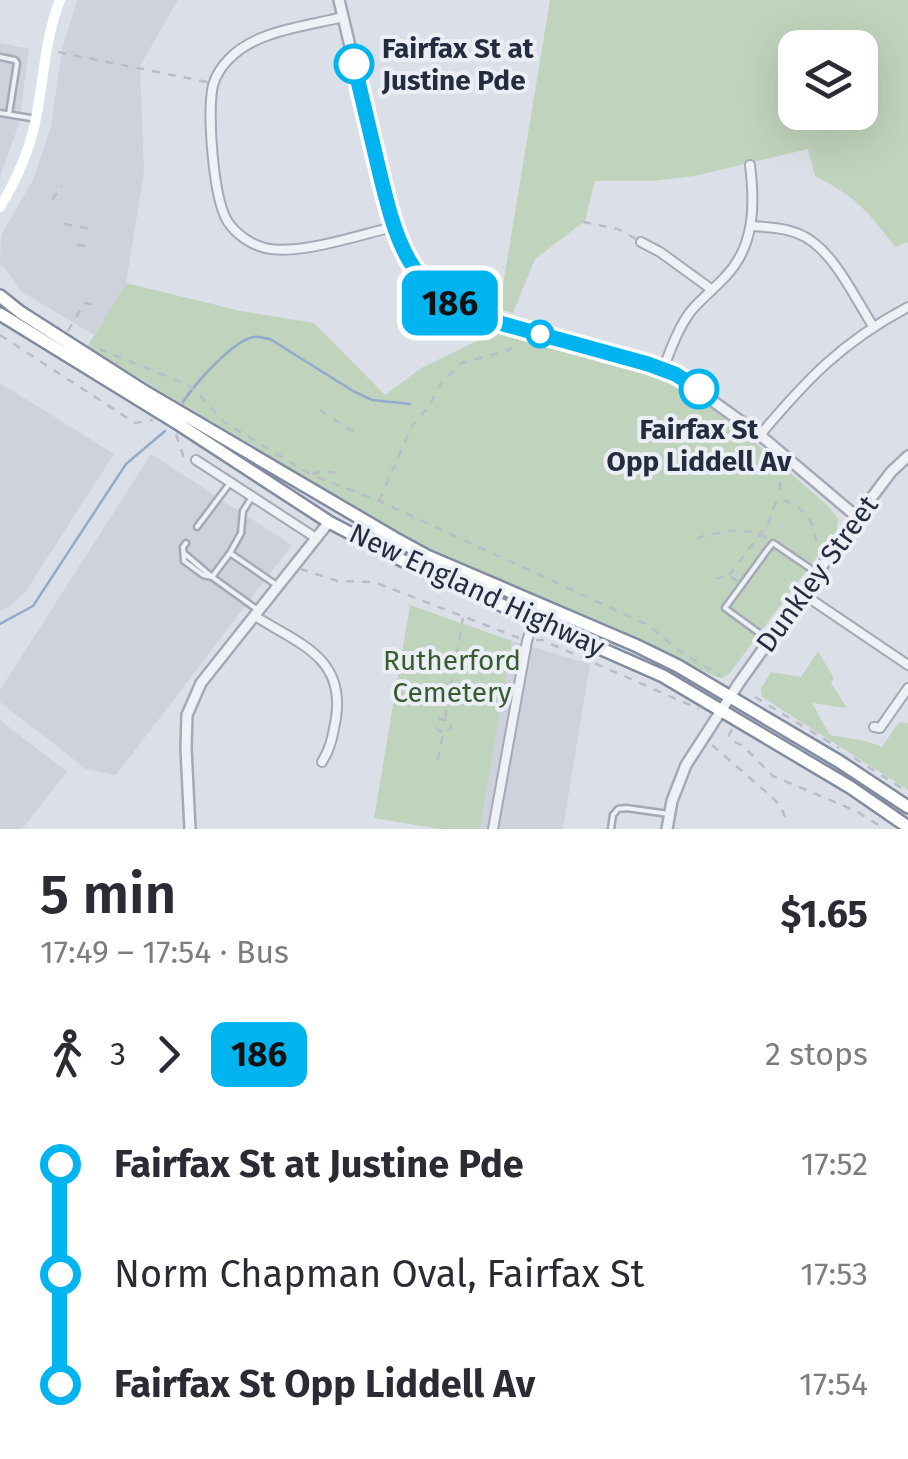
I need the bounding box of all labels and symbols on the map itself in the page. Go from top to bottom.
place label: Fairfax St at Justine Pde [381,32,535,97]
marker: Fairfax St at Justine Pde [335,45,373,83]
line badge: 186 [392,270,508,336]
unlabelled marker [527,321,553,347]
marker: Fairfax St Opp Liddell Av [680,370,718,408]
place label: Fairfax St Opp Liddell Av [607,413,792,478]
street label: Dunkley Street [749,489,885,659]
street label: New England Highway [344,516,610,664]
park label: Rutherford Cemetery [383,644,521,709]

